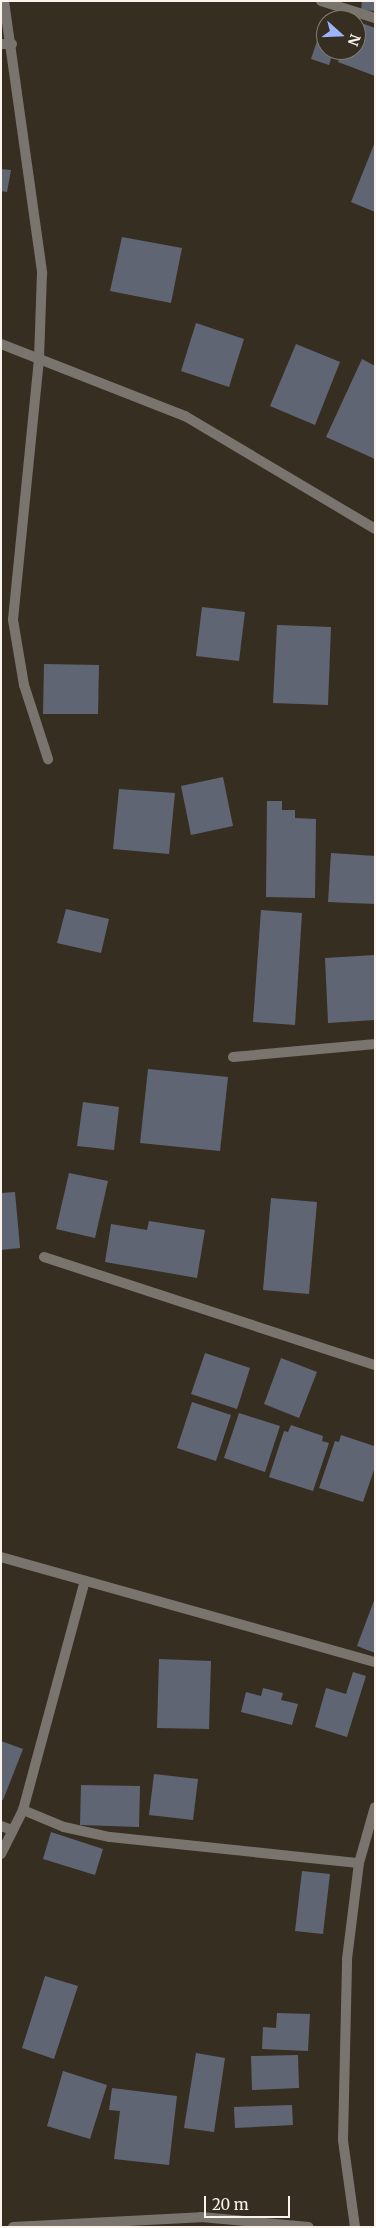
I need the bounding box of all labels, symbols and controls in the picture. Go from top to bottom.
north arrow [316,10,366,60]
text: N [344,32,365,48]
scale bar [206,2186,292,2218]
text: 20 m [212,2195,249,2214]

